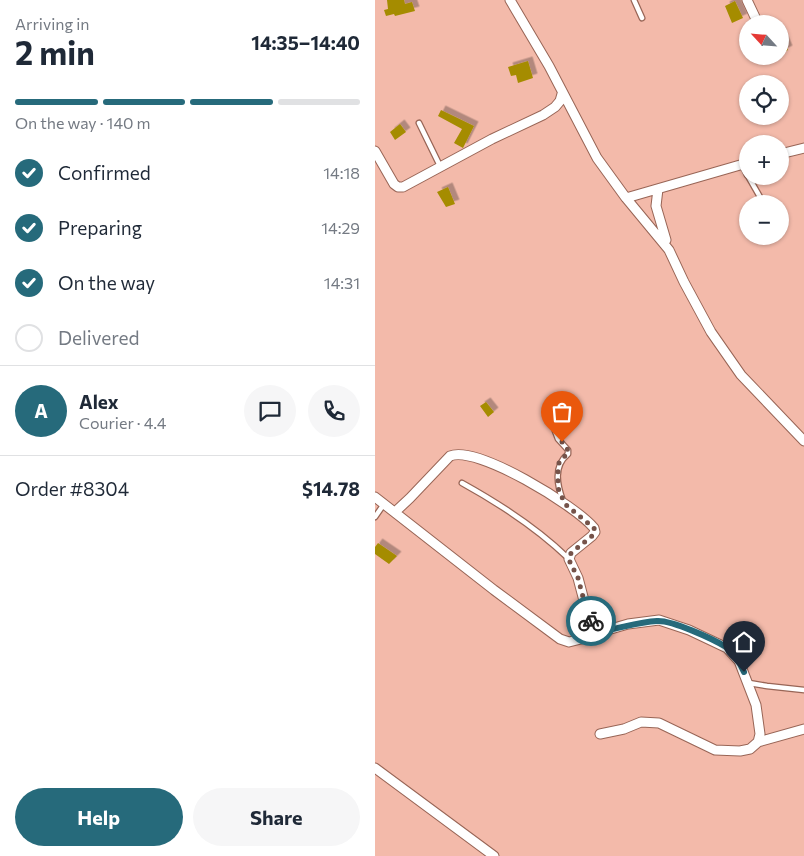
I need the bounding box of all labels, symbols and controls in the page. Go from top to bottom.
text: Arriving in [15,14,89,33]
north arrow [739,15,789,65]
map controls [739,15,789,245]
text: 14:35–14:40 [251,31,360,54]
text: 2 min [15,32,95,72]
button: locate [739,75,789,125]
text: On the way · 140 m [15,113,150,132]
button: + [739,135,789,185]
icon: check [15,159,43,187]
text: Confirmed [58,161,151,184]
text: 14:18 [323,163,360,182]
button: − [739,195,789,245]
icon: check [15,214,43,242]
text: Preparing [58,216,142,239]
text: 14:29 [321,218,360,237]
icon: check [15,269,43,297]
text: On the way [58,271,155,294]
text: 14:31 [324,273,360,292]
text: Delivered [58,326,139,349]
button: chat [244,385,296,437]
button: phone [308,385,360,437]
text: Alex [79,390,119,413]
pin [541,391,583,442]
icon: bag [548,398,576,426]
text: A [34,399,48,422]
text: Courier · 4.4 [79,413,166,432]
text: Order #8304 [15,477,129,500]
text: $14.78 [302,477,360,500]
courier [566,596,616,646]
icon: bike [577,607,605,635]
pin [723,621,765,672]
icon: home [730,628,758,656]
button: Help [15,788,183,846]
button: Share [193,788,360,846]

